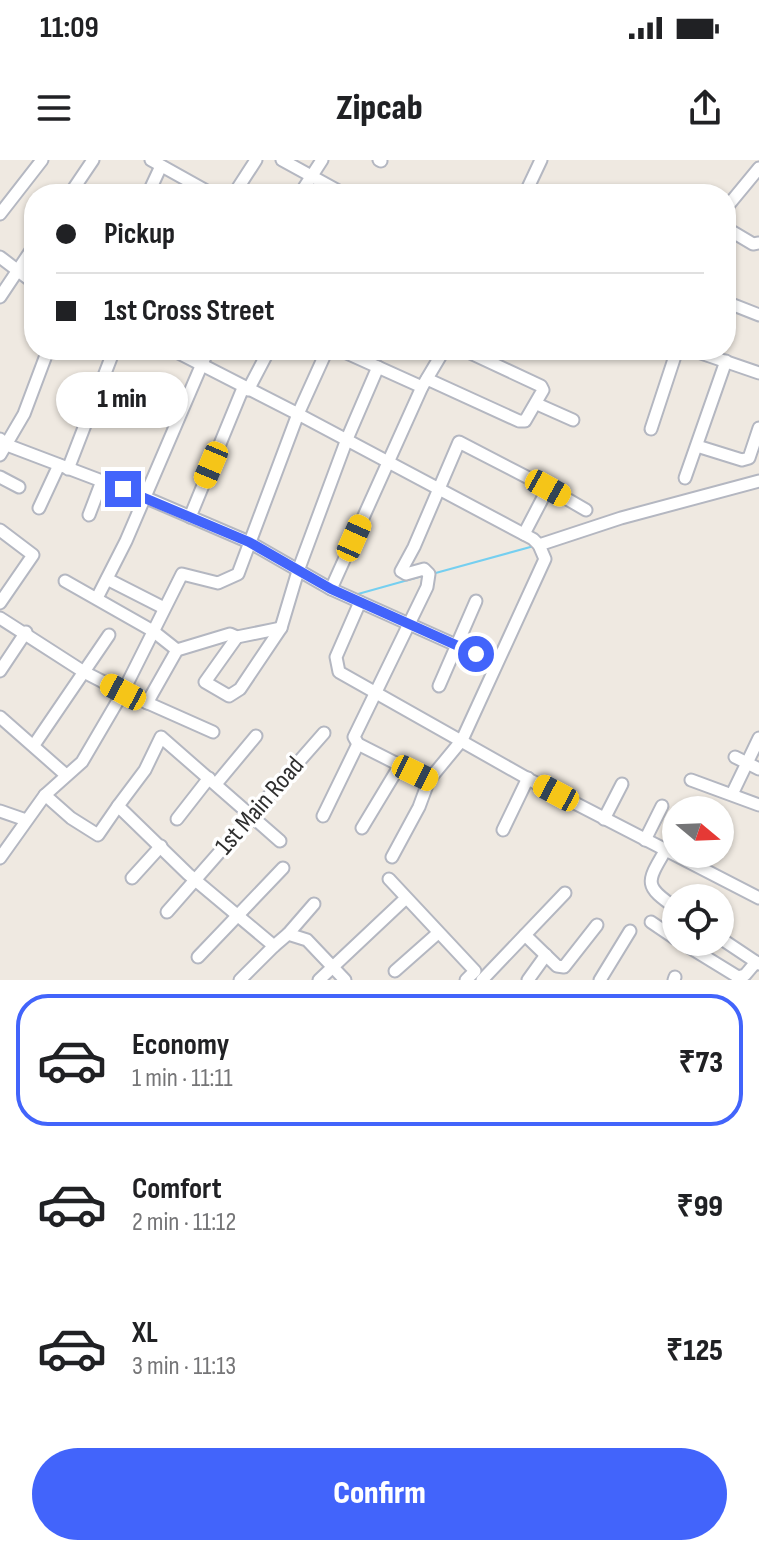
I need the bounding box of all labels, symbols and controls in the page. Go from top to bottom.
text: 11:09 [40,10,99,46]
icon: menu [32,86,76,130]
icon: share [683,86,727,130]
text: Zipcab [336,87,423,130]
text: Pickup [104,216,175,252]
text: 1st Cross Street [104,293,274,329]
callout: 1 min [57,373,189,429]
text: 1 min [97,384,147,415]
car [191,438,231,492]
car [521,466,575,510]
route end [105,471,141,507]
car [333,511,375,565]
route start [458,636,494,672]
car [96,670,150,714]
street label: 1st Main Road [209,751,311,861]
car [388,752,442,794]
car [529,771,583,815]
north arrow [662,796,734,868]
map controls [662,796,734,956]
button: locate [662,884,734,956]
icon: car [36,1024,108,1096]
text: Economy [132,1027,229,1063]
text: ₹73 [678,1045,723,1081]
text: 1 min · 11:11 [132,1063,233,1094]
icon: car [36,1168,108,1240]
text: Comfort [132,1171,222,1207]
text: ₹99 [677,1189,723,1225]
text: 2 min · 11:12 [132,1207,236,1238]
icon: car [36,1312,108,1384]
text: XL [132,1315,158,1351]
text: ₹125 [666,1333,723,1369]
text: 3 min · 11:13 [132,1351,236,1382]
button: Confirm [32,1448,727,1540]

